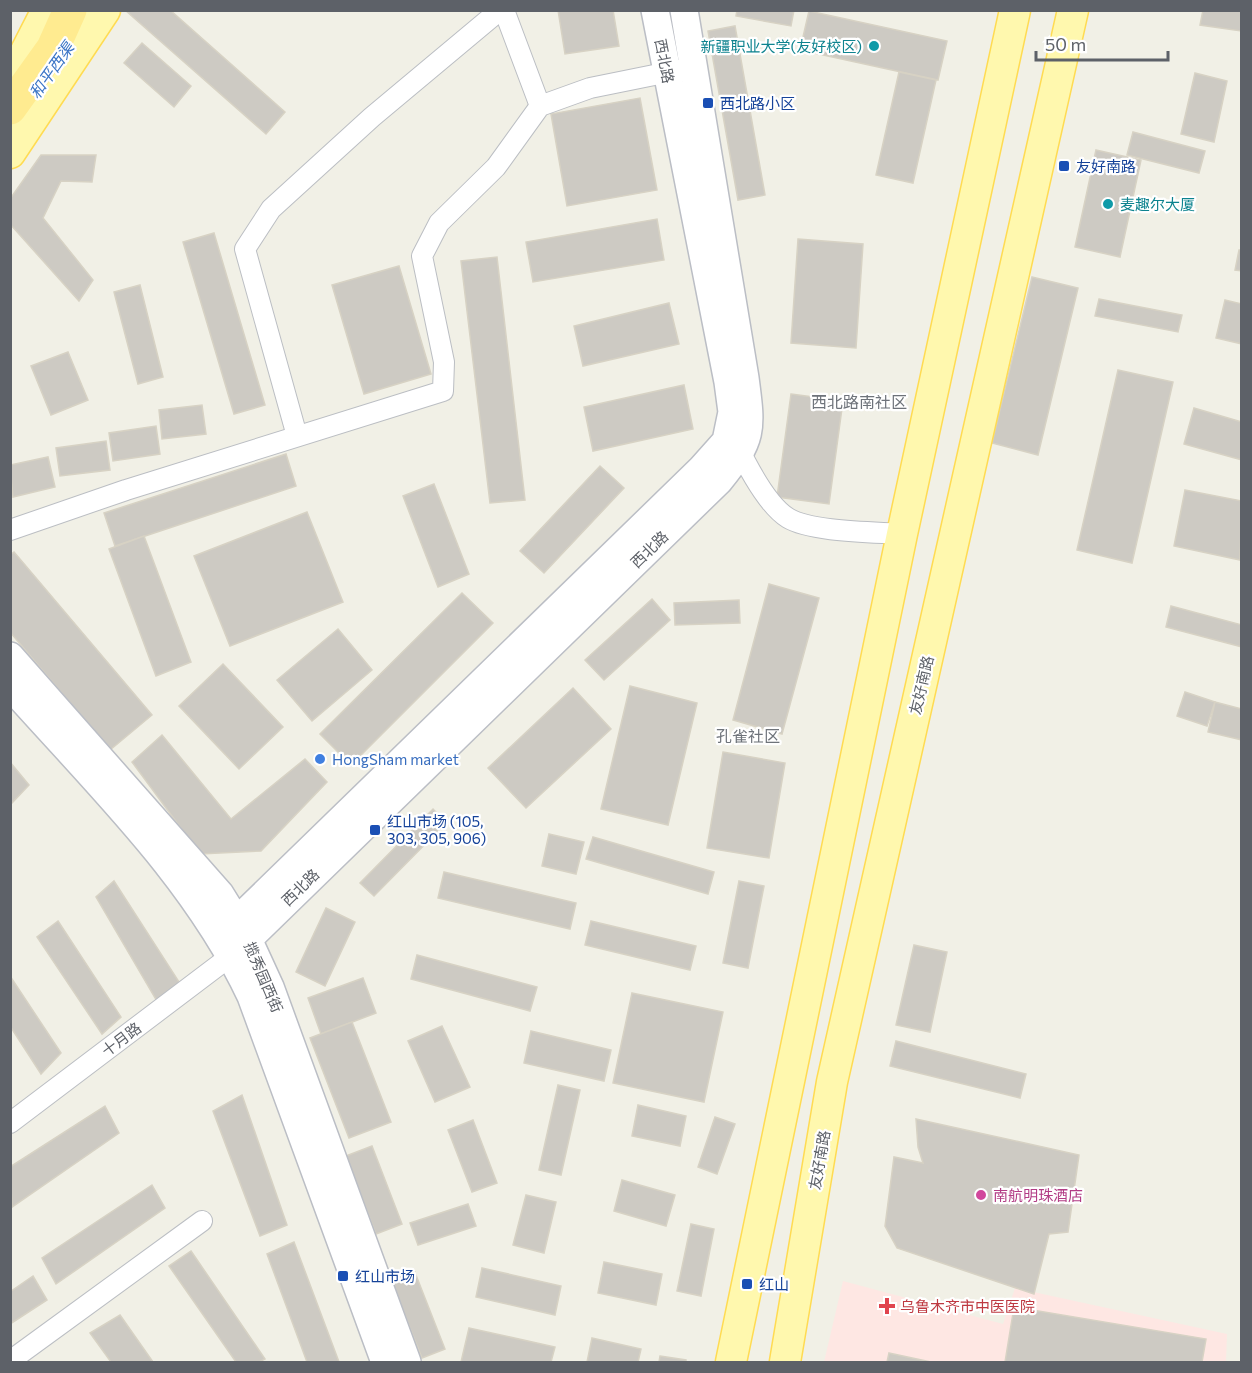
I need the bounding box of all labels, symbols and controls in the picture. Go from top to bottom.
scale bar [1036,24,1168,62]
text: 50 m [1045,33,1086,55]
water label: 和平西渠 [25,37,78,102]
street label: 西北路 [652,37,678,85]
place label: 新疆职业大学(友好校区) [700,37,862,55]
marker: 新疆职业大学(友好校区) [867,39,881,53]
place label: 西北路小区 [720,94,795,112]
marker: 西北路小区 [701,96,715,110]
place label: 友好南路 [1076,157,1136,175]
marker: 友好南路 [1057,159,1071,173]
place label: 麦趣尔大厦 [1120,195,1195,213]
marker: 麦趣尔大厦 [1101,197,1115,211]
district label: 西北路南社区 [811,392,907,411]
street label: 西北路 [627,527,671,571]
street label: 友好南路 [905,654,937,716]
district label: 孔雀社区 [716,726,780,745]
place label: HongSham market [332,750,459,768]
marker: HongSham market [313,752,327,766]
place label: 红山市场 (105, 303, 305, 906) [387,812,486,847]
marker: 红山市场 (105, 303, 305, 906) [368,823,382,837]
street label: 西北路 [278,865,322,909]
street label: 揽秀园西街 [241,939,287,1015]
street label: 十月路 [98,1018,144,1060]
street label: 友好南路 [805,1129,833,1191]
place label: 南航明珠酒店 [993,1186,1083,1204]
marker: 南航明珠酒店 [974,1188,988,1202]
place label: 红山市场 [355,1267,415,1285]
marker: 红山市场 [336,1269,350,1283]
place label: 红山 [759,1275,789,1293]
marker: 红山 [740,1277,754,1291]
marker: 乌鲁木齐市中医医院 [878,1297,896,1315]
place label: 乌鲁木齐市中医医院 [900,1297,1035,1315]

